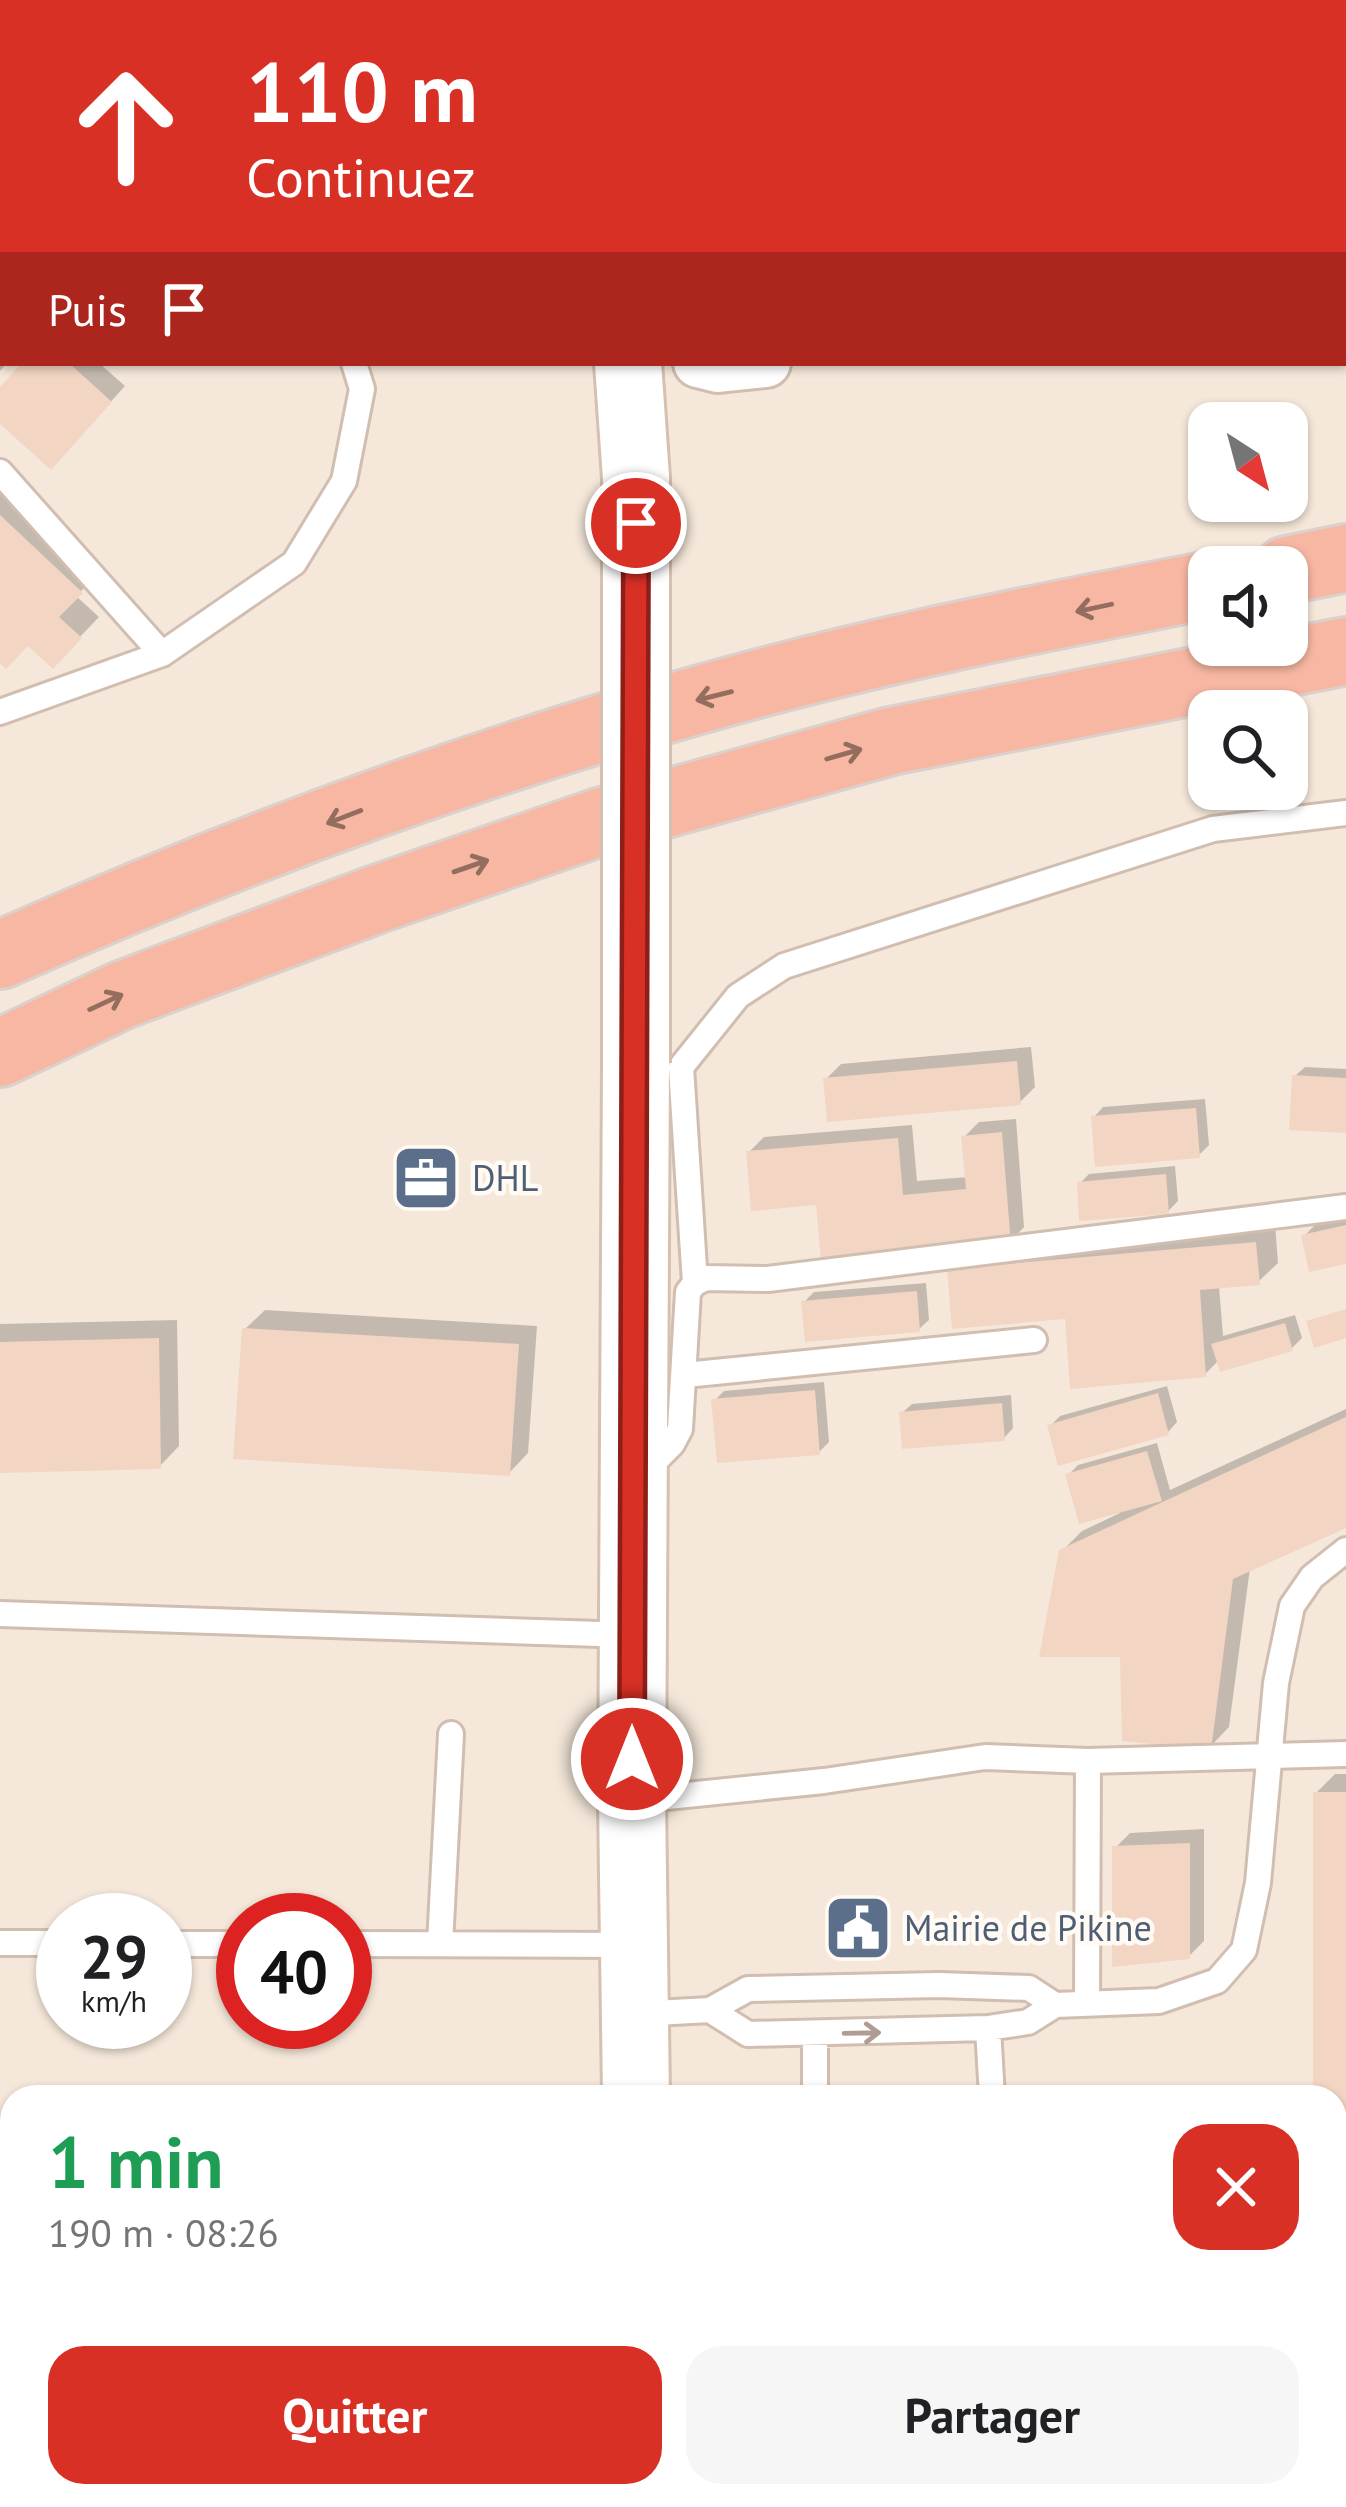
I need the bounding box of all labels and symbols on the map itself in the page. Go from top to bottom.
north arrow [1188,402,1308,522]
pin [585,472,687,574]
one-way arrow [1076,597,1114,620]
one-way arrow [696,686,734,708]
one-way arrow [825,742,863,764]
one-way arrow [326,808,363,830]
one-way arrow [451,854,489,876]
one-way arrow [87,990,123,1012]
office icon: DHL [391,1143,461,1213]
place label: DHL [472,1154,538,1201]
position arrow [569,1696,695,1822]
speed limit sign: 40 [216,1893,372,2049]
public building icon: Mairie de Pikine [823,1893,893,1963]
place label: Mairie de Pikine [904,1904,1152,1951]
one-way arrow [842,2021,881,2044]

